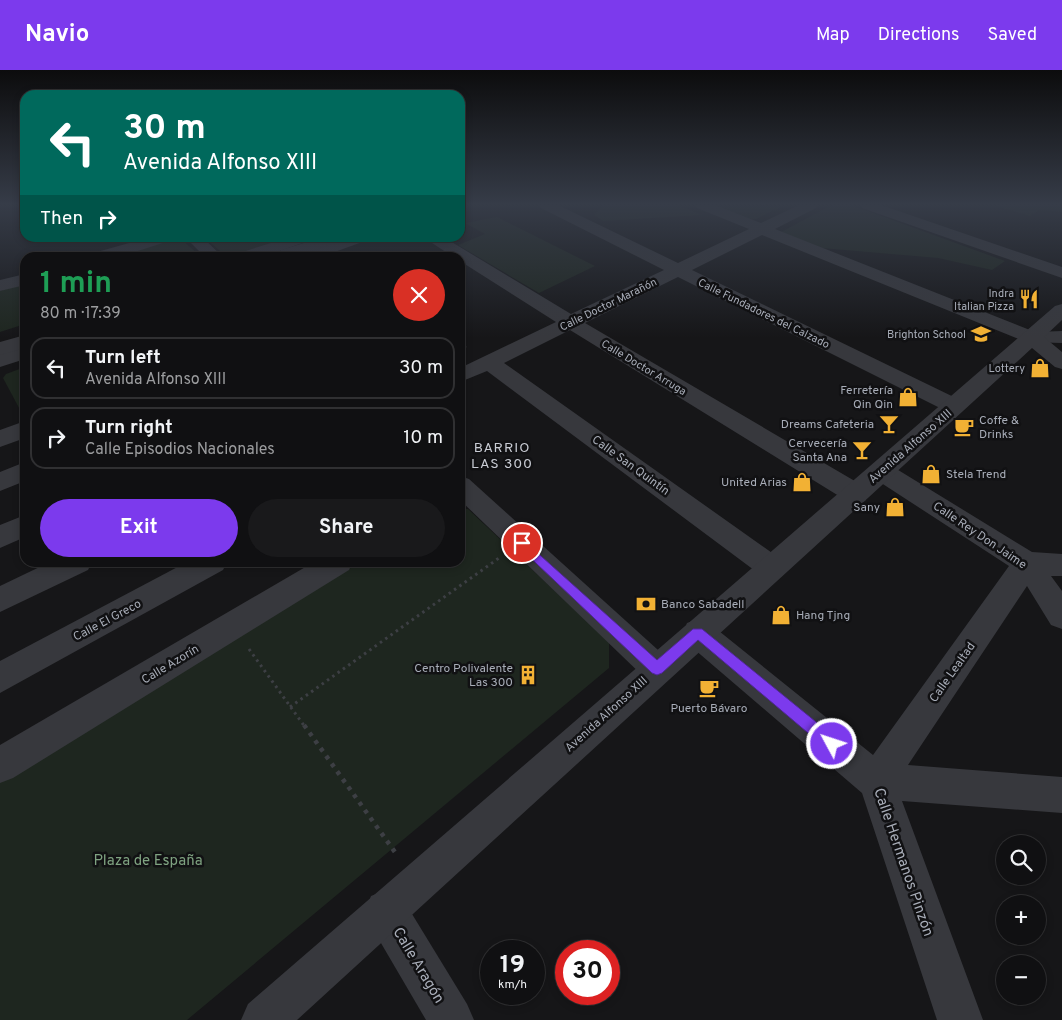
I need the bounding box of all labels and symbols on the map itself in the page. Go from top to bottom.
street label: Calle Doctor Marañón [558,275,659,334]
street label: Calle Fundadores del Calzado [695,276,832,352]
place label: Indra Italian Pizza [954,287,1014,314]
restaurant icon: Indra Italian Pizza [1018,288,1040,310]
school or university icon: Brighton School [970,323,992,345]
place label: Brighton School [887,328,966,342]
street label: Calle Doctor Arruga [598,337,689,399]
shop icon: Lottery [1029,357,1051,379]
place label: Lottery [989,362,1025,376]
place label: Ferretería Qin Qin [840,383,893,413]
shop icon: Ferretería Qin Qin [897,386,919,408]
street label: Avenida Alfonso XIII [865,406,956,488]
bar icon: Dreams Cafeteria [878,413,900,435]
place label: Coffe & Drinks [979,413,1019,443]
cafe icon: Coffe & Drinks [953,416,975,438]
place label: Dreams Cafeteria [781,417,874,433]
street label: Calle San Quintín [588,432,672,499]
place label: Cervecería Santa Ana [788,436,847,466]
bar icon: Cervecería Santa Ana [851,439,873,461]
district label: BARRIO LAS 300 [471,440,533,473]
shop icon: Stela Trend [920,463,942,485]
place label: Stela Trend [946,467,1006,483]
shop icon: United Arias [791,471,813,493]
place label: United Arias [721,475,787,491]
shop icon: Sany [884,496,906,518]
street label: Calle Rey Don Jaime [929,499,1029,573]
place label: Sany [853,500,880,516]
pin [501,522,543,564]
bank icon: Banco Sabadell [635,593,657,615]
street label: Calle El Greco [71,596,145,646]
place label: Banco Sabadell [661,597,744,613]
shop icon: Hang Tjng [770,604,792,626]
place label: Hang Tjng [796,608,850,624]
street label: Calle Lealtad [926,639,979,706]
street label: Calle Azorín [139,641,202,688]
place label: Centro Polivalente Las 300 [414,661,513,691]
building icon: Centro Polivalente Las 300 [517,664,539,686]
street label: Avenida Alfonso XIII [562,673,651,756]
cafe icon: Puerto Bávaro [698,677,720,699]
place label: Puerto Bávaro [671,701,748,717]
position arrow [805,717,857,769]
street label: Calle Hermanos Pinzón [868,786,937,939]
park label: Plaza de España [93,852,203,871]
street label: Calle Aragón [388,924,448,1007]
speed limit sign: 30 [555,940,620,1005]

